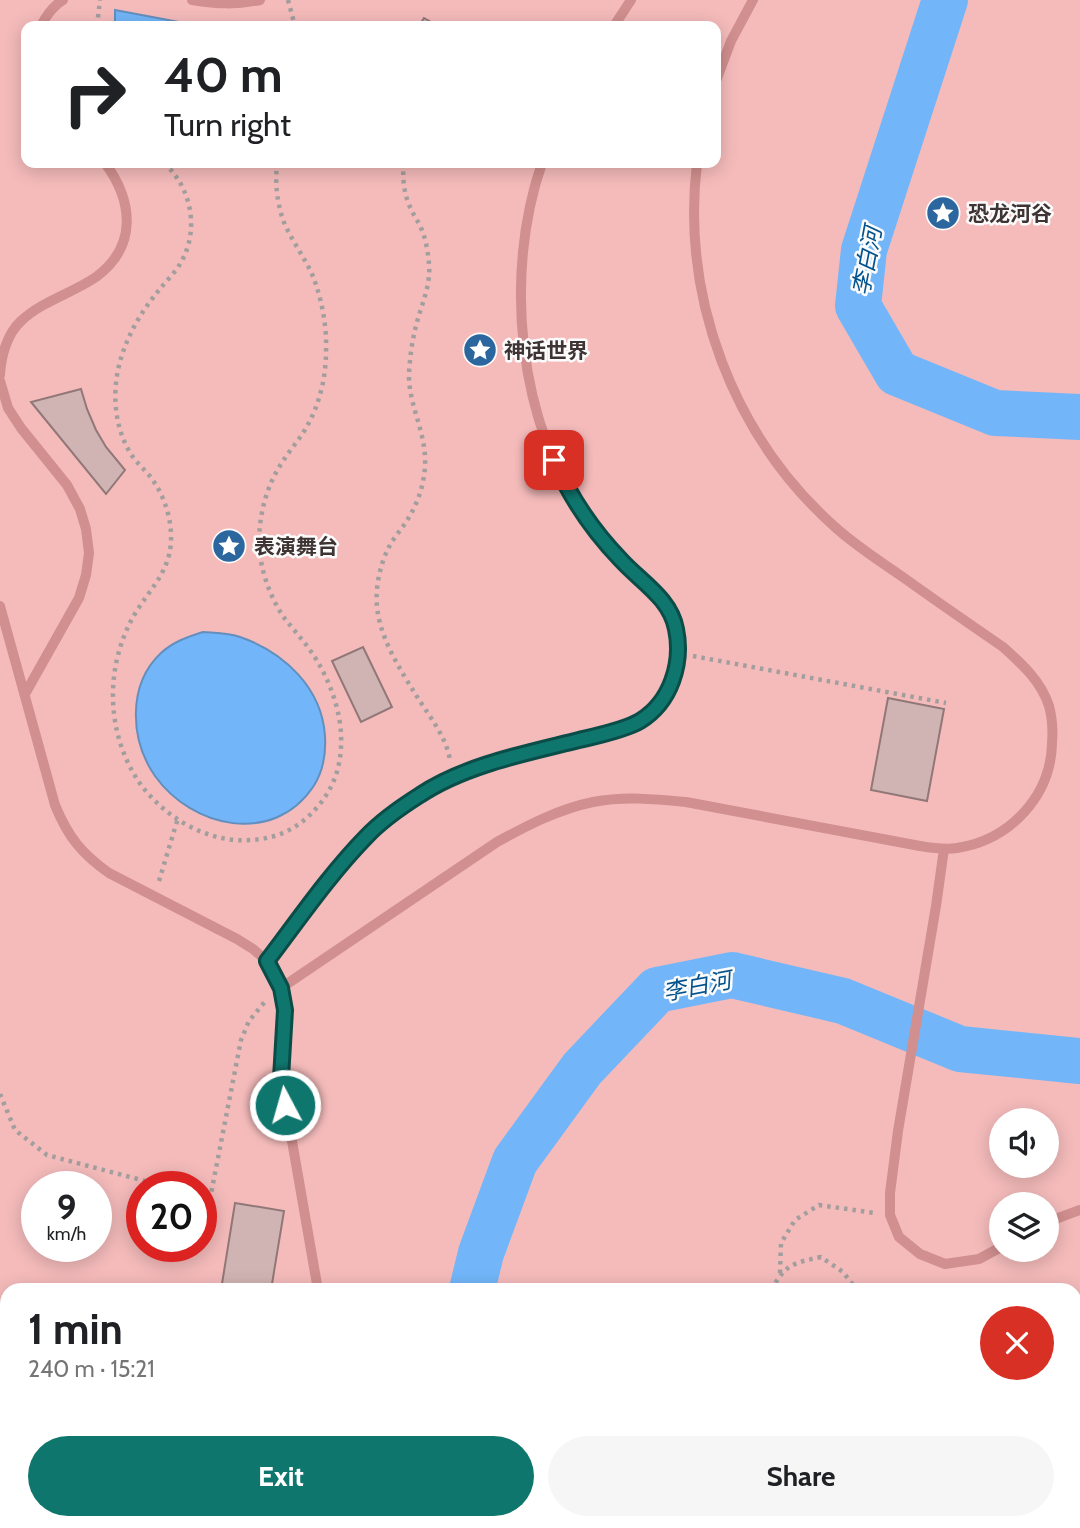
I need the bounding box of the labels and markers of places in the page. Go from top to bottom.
place icon: 恐龙河谷 [924,194,962,232]
place label: 恐龙河谷 [968,201,1052,226]
place icon: 神话世界 [461,331,499,369]
place label: 神话世界 [504,338,588,363]
pin [524,430,584,490]
place icon: 表演舞台 [210,527,248,565]
place label: 表演舞台 [254,534,338,559]

